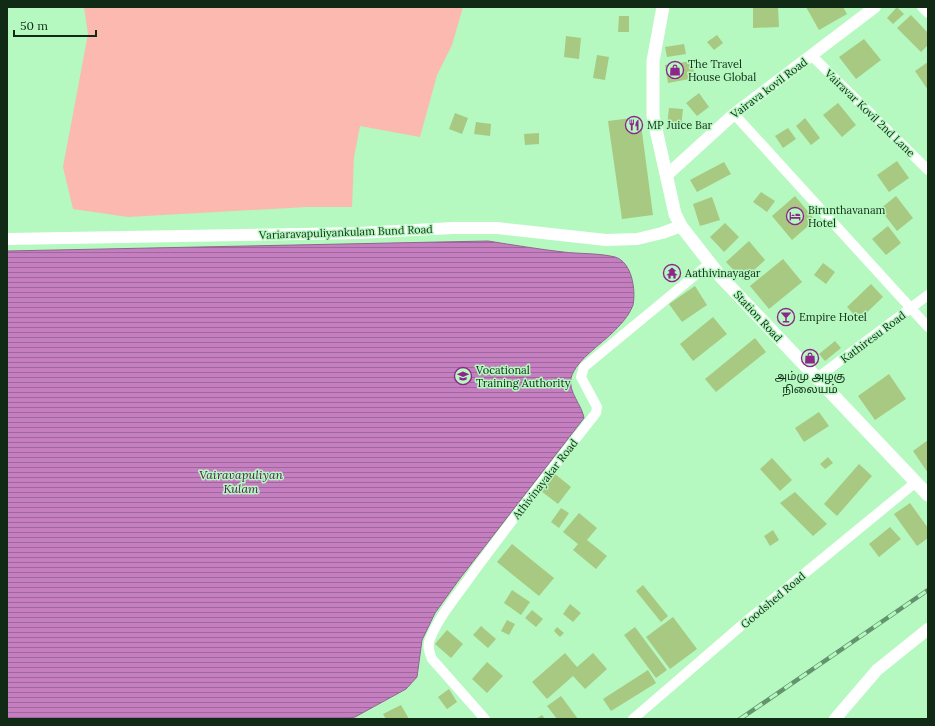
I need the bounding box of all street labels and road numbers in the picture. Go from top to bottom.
street label: Vairava kovil Road [727,54,810,122]
street label: Vairavar Kovil 2nd Lane [821,66,918,160]
street label: Variaravapuliyankulam Bund Road [258,222,433,242]
street label: Station Road [731,287,786,345]
street label: Kathiresu Road [838,308,909,366]
street label: Athivinayakar Road [509,436,581,523]
street label: Goodshed Road [738,569,809,631]

